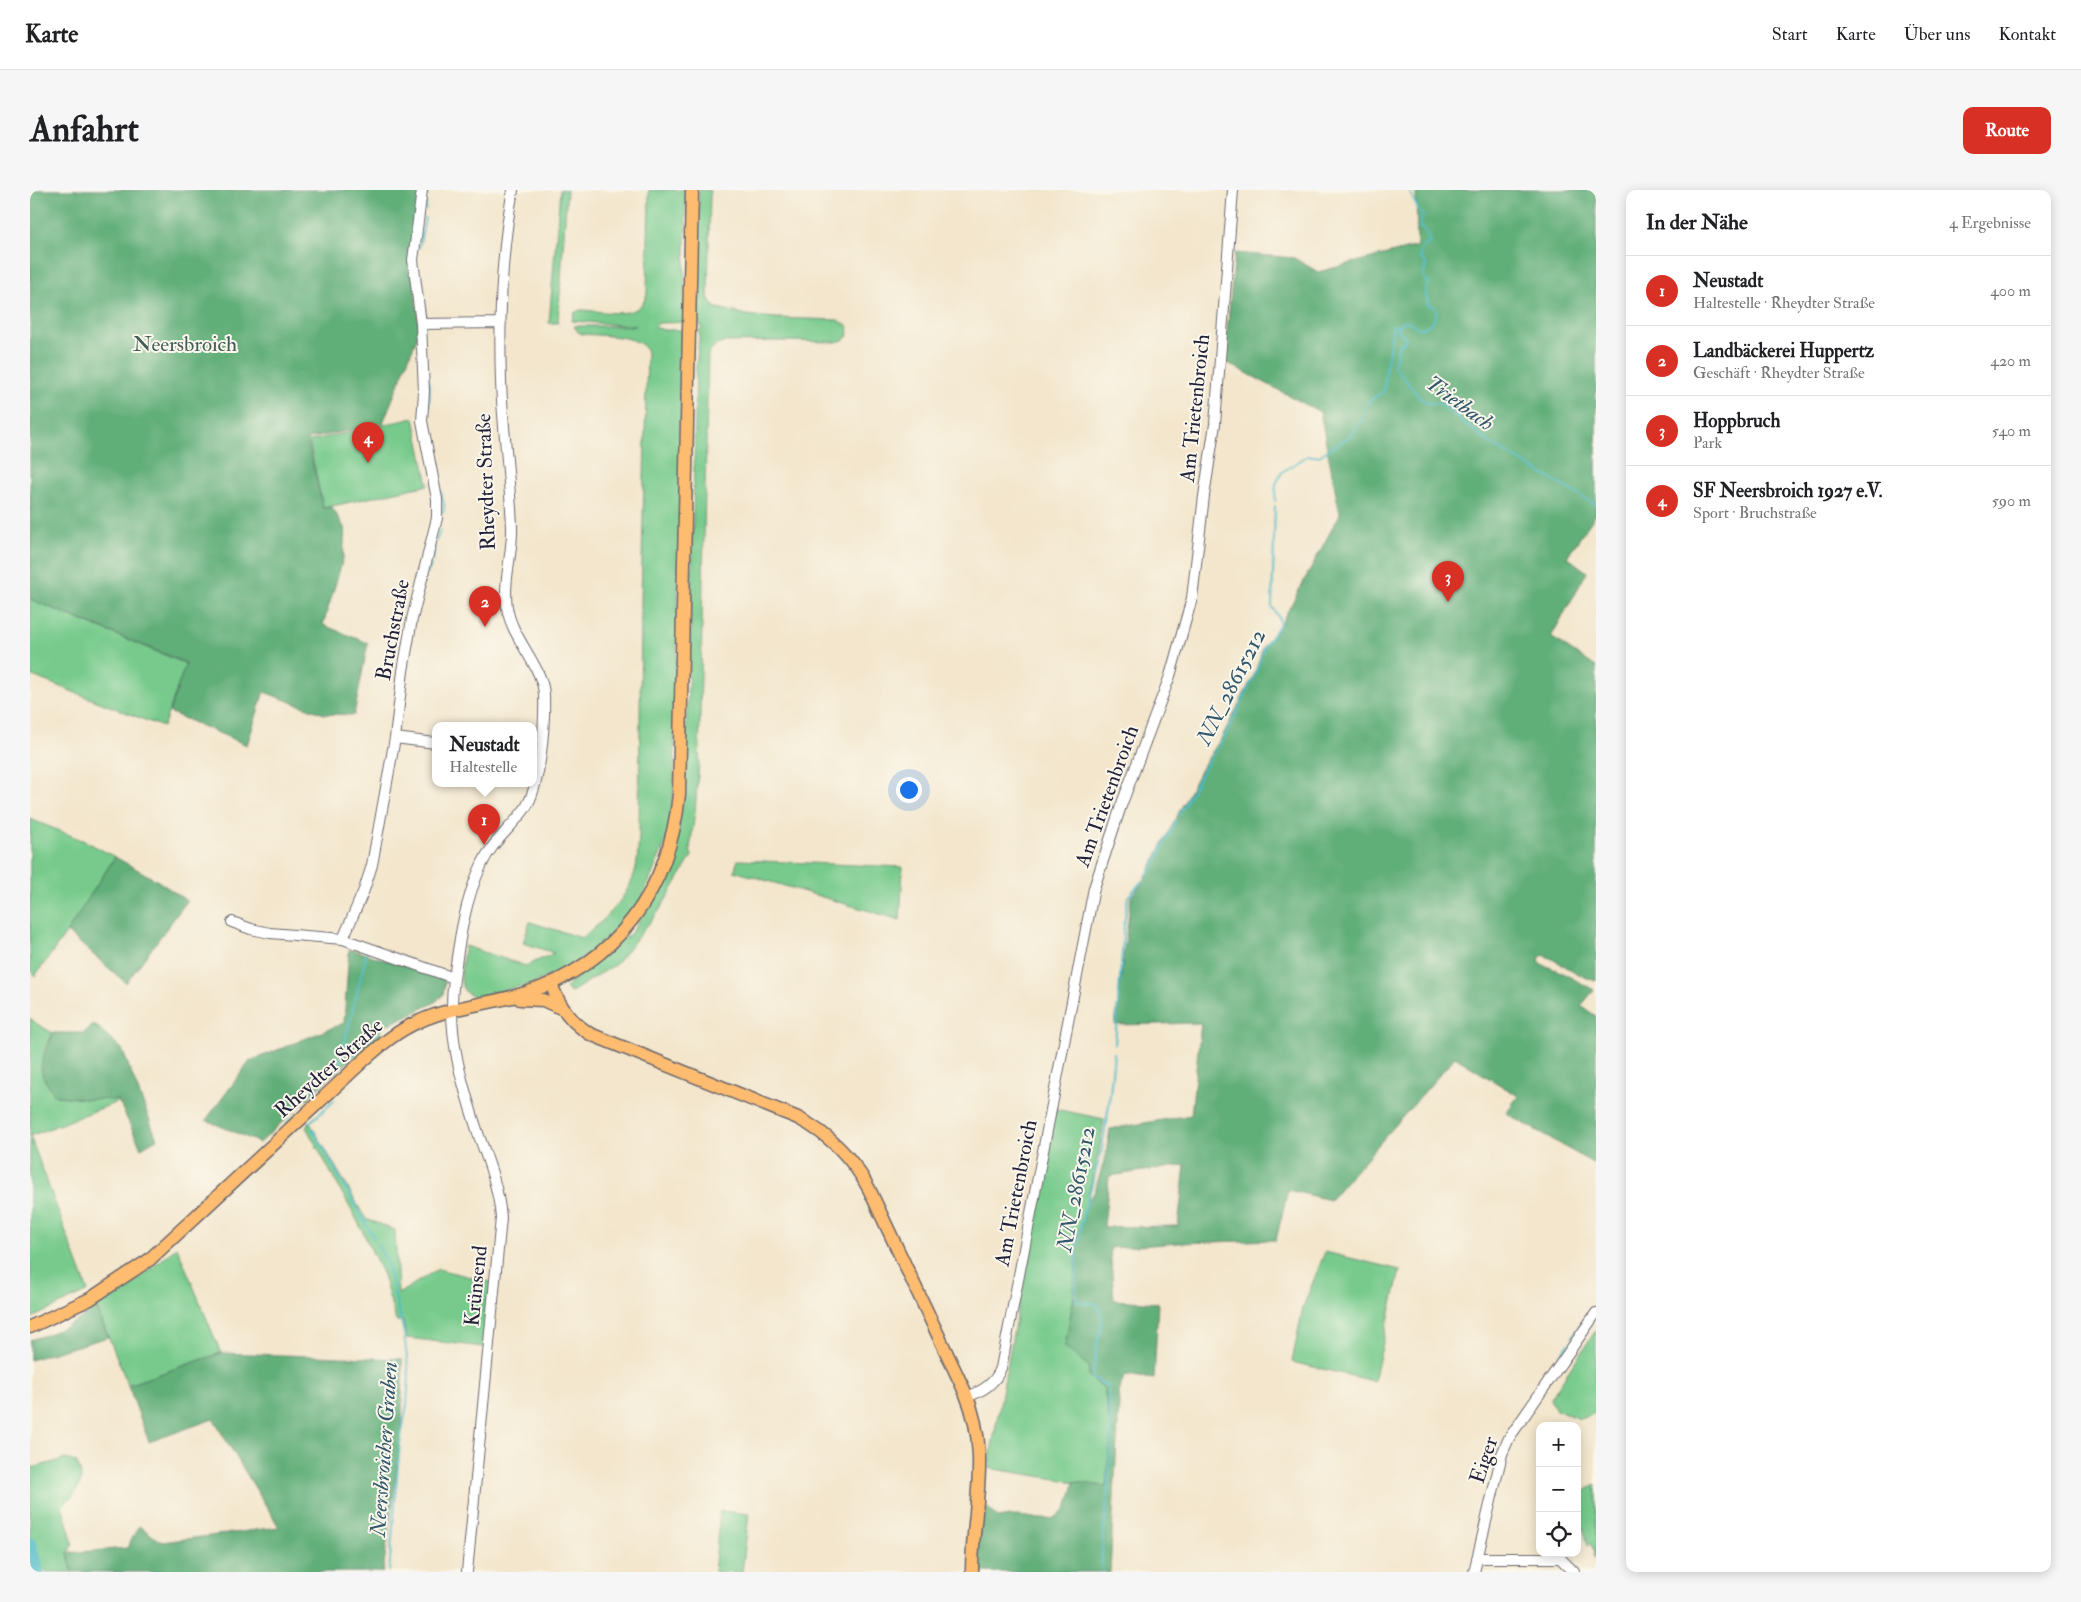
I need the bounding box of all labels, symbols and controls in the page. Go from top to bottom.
text: Karte [25,19,78,50]
text: Start [1772,23,1808,46]
text: Karte [1836,23,1876,46]
text: Über uns [1904,23,1970,46]
text: Kontakt [1998,23,2056,46]
button: Route [1963,107,2051,154]
text: Anfahrt [30,108,139,152]
text: In der Nähe [1646,209,1748,236]
text: 4 Ergebnisse [1949,213,2031,233]
text: Neustadt [1693,269,1763,293]
text: 1 [1659,281,1665,301]
text: 400 m [1990,281,2031,301]
text: Haltestelle · Rheydter Straße [1693,293,1875,313]
park label: Neersbroich [133,331,237,358]
street label: Am Trietenbroich [1174,333,1216,484]
text: Landbäckerei Huppertz [1693,339,1874,363]
text: 2 [1658,351,1666,371]
text: 420 m [1990,351,2031,371]
text: Geschäft · Rheydter Straße [1693,363,1865,383]
water label: Trietbach [1420,369,1500,437]
text: Hoppbruch [1693,409,1780,433]
street label: Rheydter Straße [470,413,502,551]
text: 3 [1659,421,1665,441]
text: 540 m [1992,421,2031,441]
pin: 4 [352,422,384,463]
text: Park [1693,433,1722,453]
text: SF Neersbroich 1927 e.V. [1693,479,1883,503]
text: 4 [1658,491,1666,511]
text: 590 m [1992,491,2031,511]
text: Sport · Bruchstraße [1693,503,1817,523]
pin: 3 [1432,561,1464,602]
street label: Bruchstraße [370,577,416,683]
pin: 2 [469,586,501,627]
water label: NN_28615212 [1189,624,1272,751]
street label: Am Trietenbroich [1069,721,1145,871]
popup [432,722,537,787]
text: Neustadt [449,733,520,757]
text: Haltestelle [449,757,517,777]
your location [896,777,922,803]
pin: 1 [468,804,500,845]
street label: Rheydter Straße [269,1012,389,1124]
street label: Am Trietenbroich [988,1117,1043,1270]
water label: NN_28615212 [1050,1124,1102,1255]
street label: Krünsend [458,1244,494,1328]
water label: Neersbroicher Graben [364,1361,404,1538]
map controls [1536,1422,1581,1557]
button: + [1536,1422,1581,1467]
street label: Eiger [1464,1433,1504,1487]
button: − [1536,1467,1581,1512]
button: locate [1536,1512,1581,1557]

